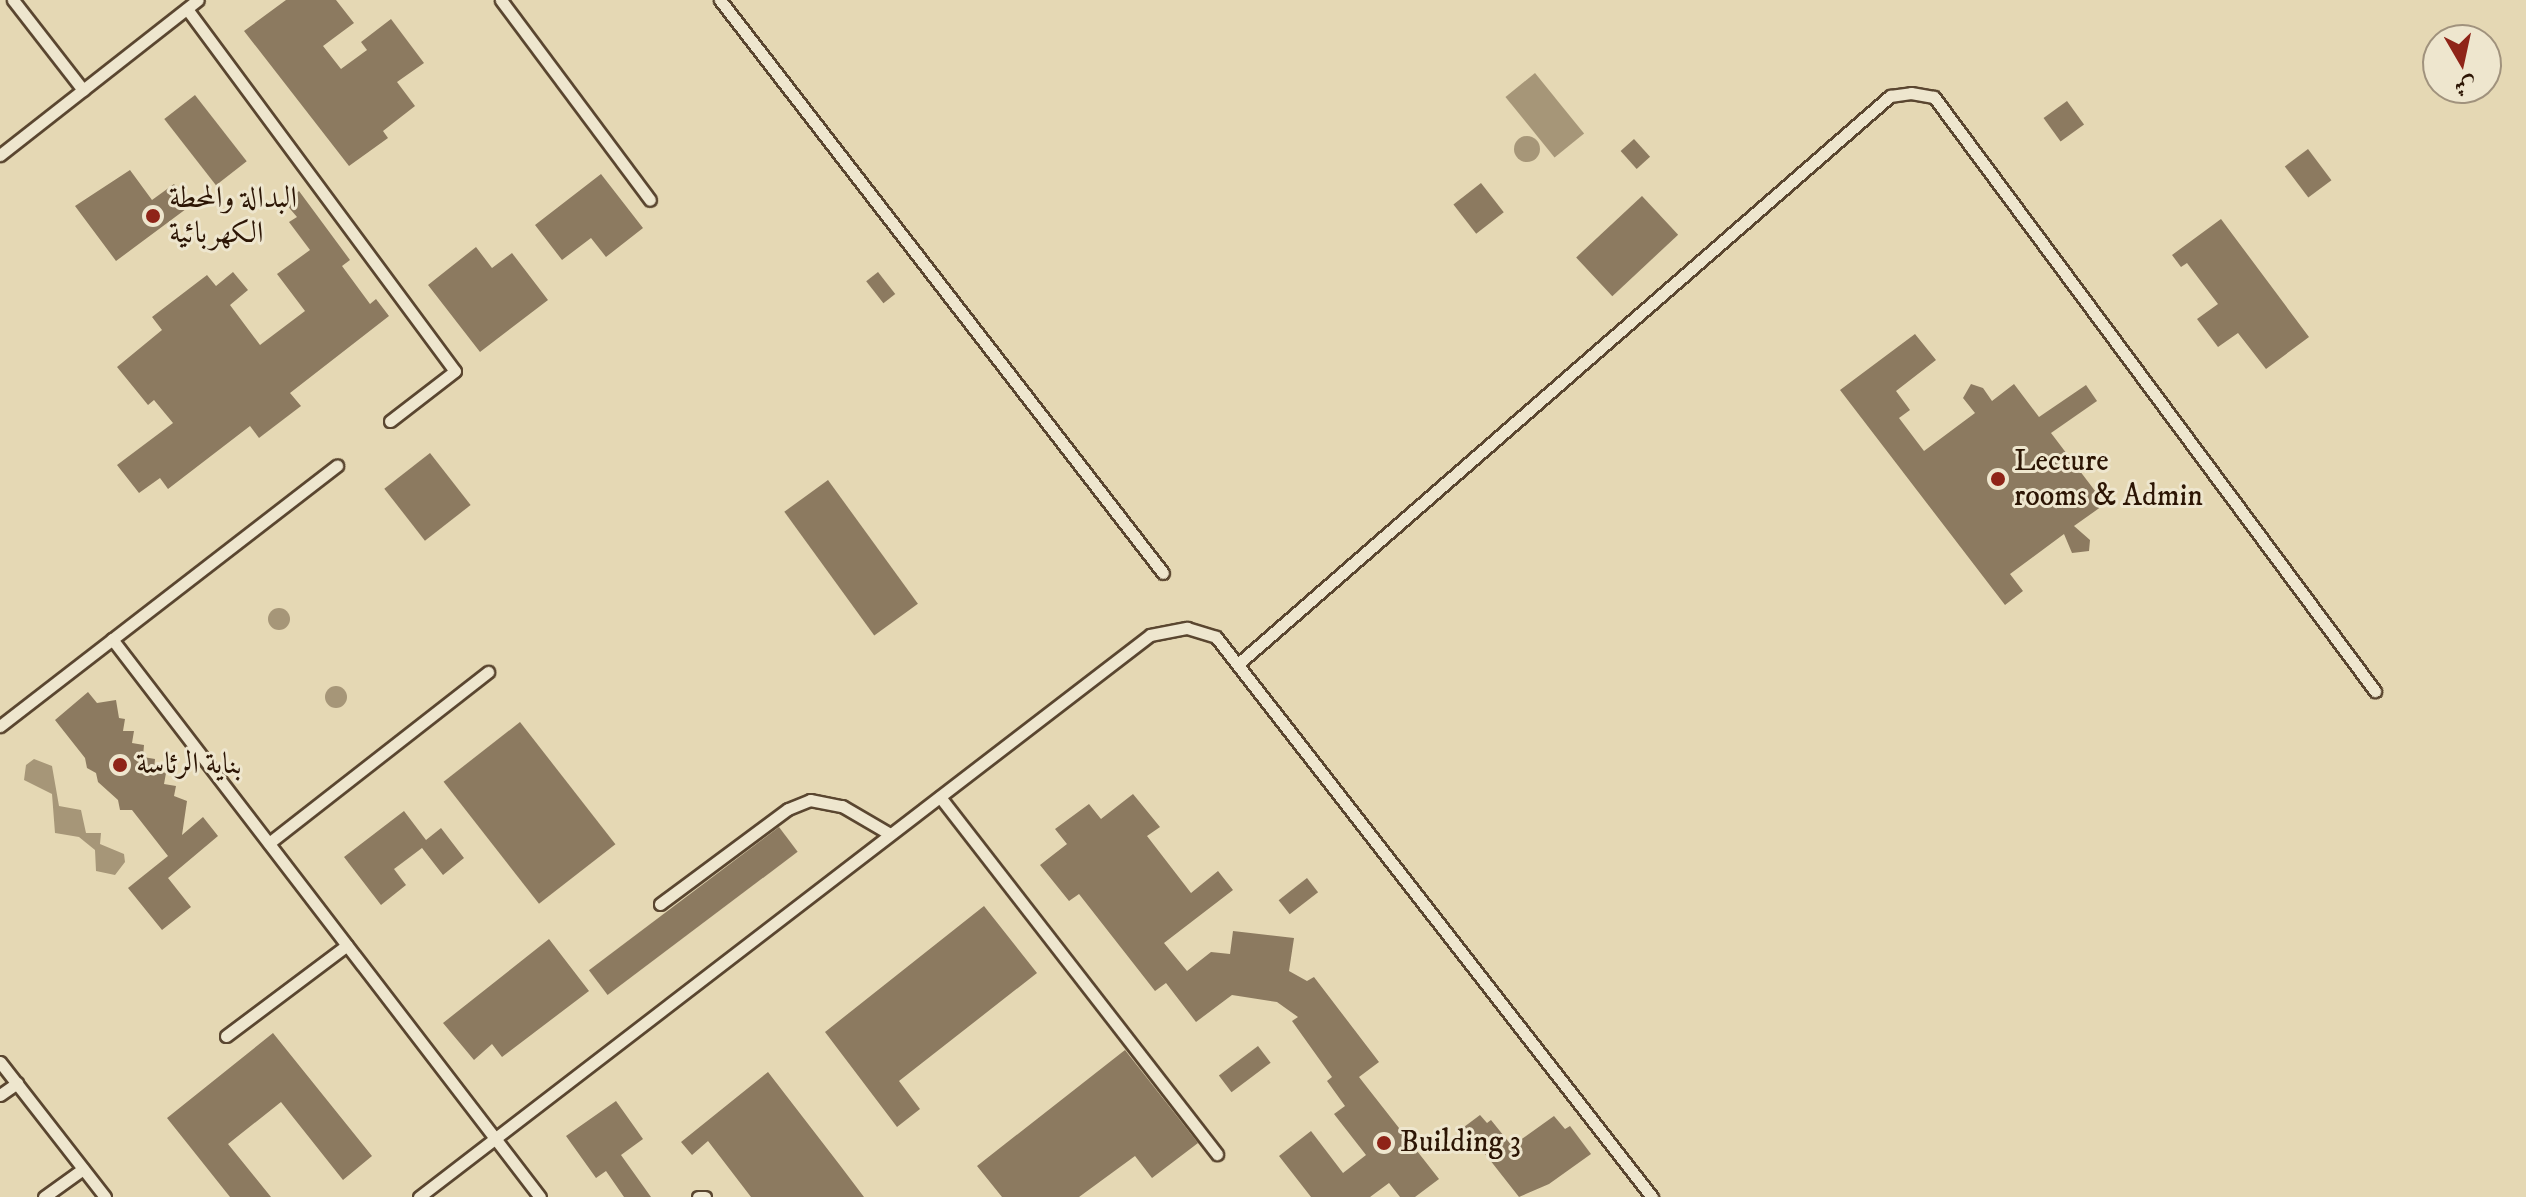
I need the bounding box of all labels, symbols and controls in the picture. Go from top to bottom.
north arrow [2422,24,2502,104]
text: ش [2453,71,2478,101]
place label: البدالة والمحطة الكهربائية [169,181,297,252]
marker: البدالة والمحطة الكهربائية [144,207,162,225]
place label: Lecture rooms & Admin [2014,444,2203,514]
marker: Lecture rooms & Admin [1989,470,2007,488]
place label: بناية الرئاسة [136,747,242,783]
marker: بناية الرئاسة [111,756,129,774]
place label: Building 3 [1400,1125,1521,1161]
marker: Building 3 [1375,1134,1393,1152]

